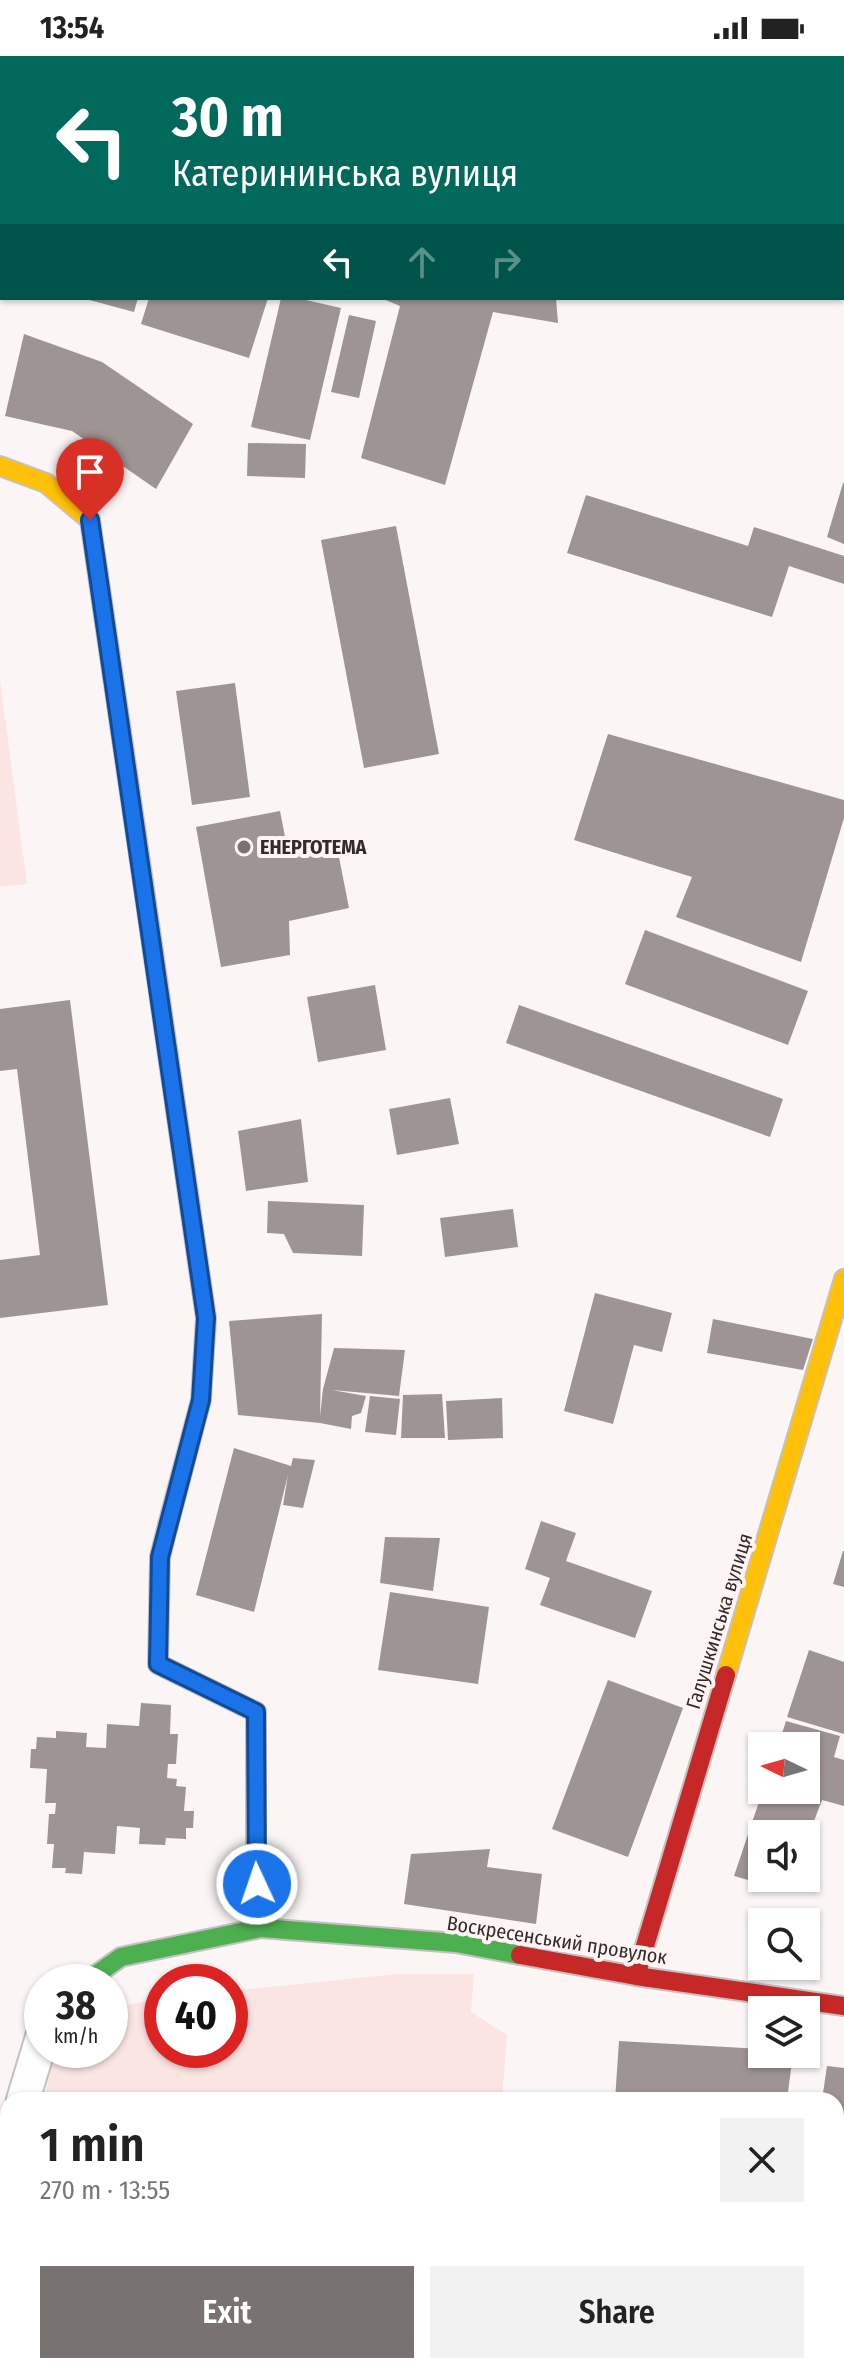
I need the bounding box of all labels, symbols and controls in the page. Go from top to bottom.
text: 13:54 [40,10,104,46]
text: 30 m [172,84,283,151]
icon: left [40,88,144,192]
text: Катерининська вулиця [172,152,518,196]
icon: left [316,240,360,284]
icon: ahead [400,240,444,284]
icon: right [484,240,528,284]
pin [56,438,124,520]
icon: arrive [68,450,112,494]
place label: ЕНЕРГОТЕМА [260,835,368,859]
marker: ЕНЕРГОТЕМА [235,838,253,856]
street label: Галушкинська вулиця [681,1530,757,1712]
north arrow [748,1732,820,1804]
map controls [748,1732,820,2068]
button: sound [748,1820,820,1892]
position arrow [215,1842,299,1926]
button: search [748,1908,820,1980]
street label: Воскресенський провулок [445,1911,669,1969]
speed limit sign: 40 [144,1964,248,2068]
text: 38 [56,1982,96,2030]
button: layers [748,1996,820,2068]
text: km/h [54,2024,98,2048]
text: 1 min [40,2116,145,2174]
button: close [720,2118,804,2202]
text: 270 m · 13:55 [40,2175,170,2206]
button: Exit [40,2266,414,2358]
button: Share [430,2266,804,2358]

